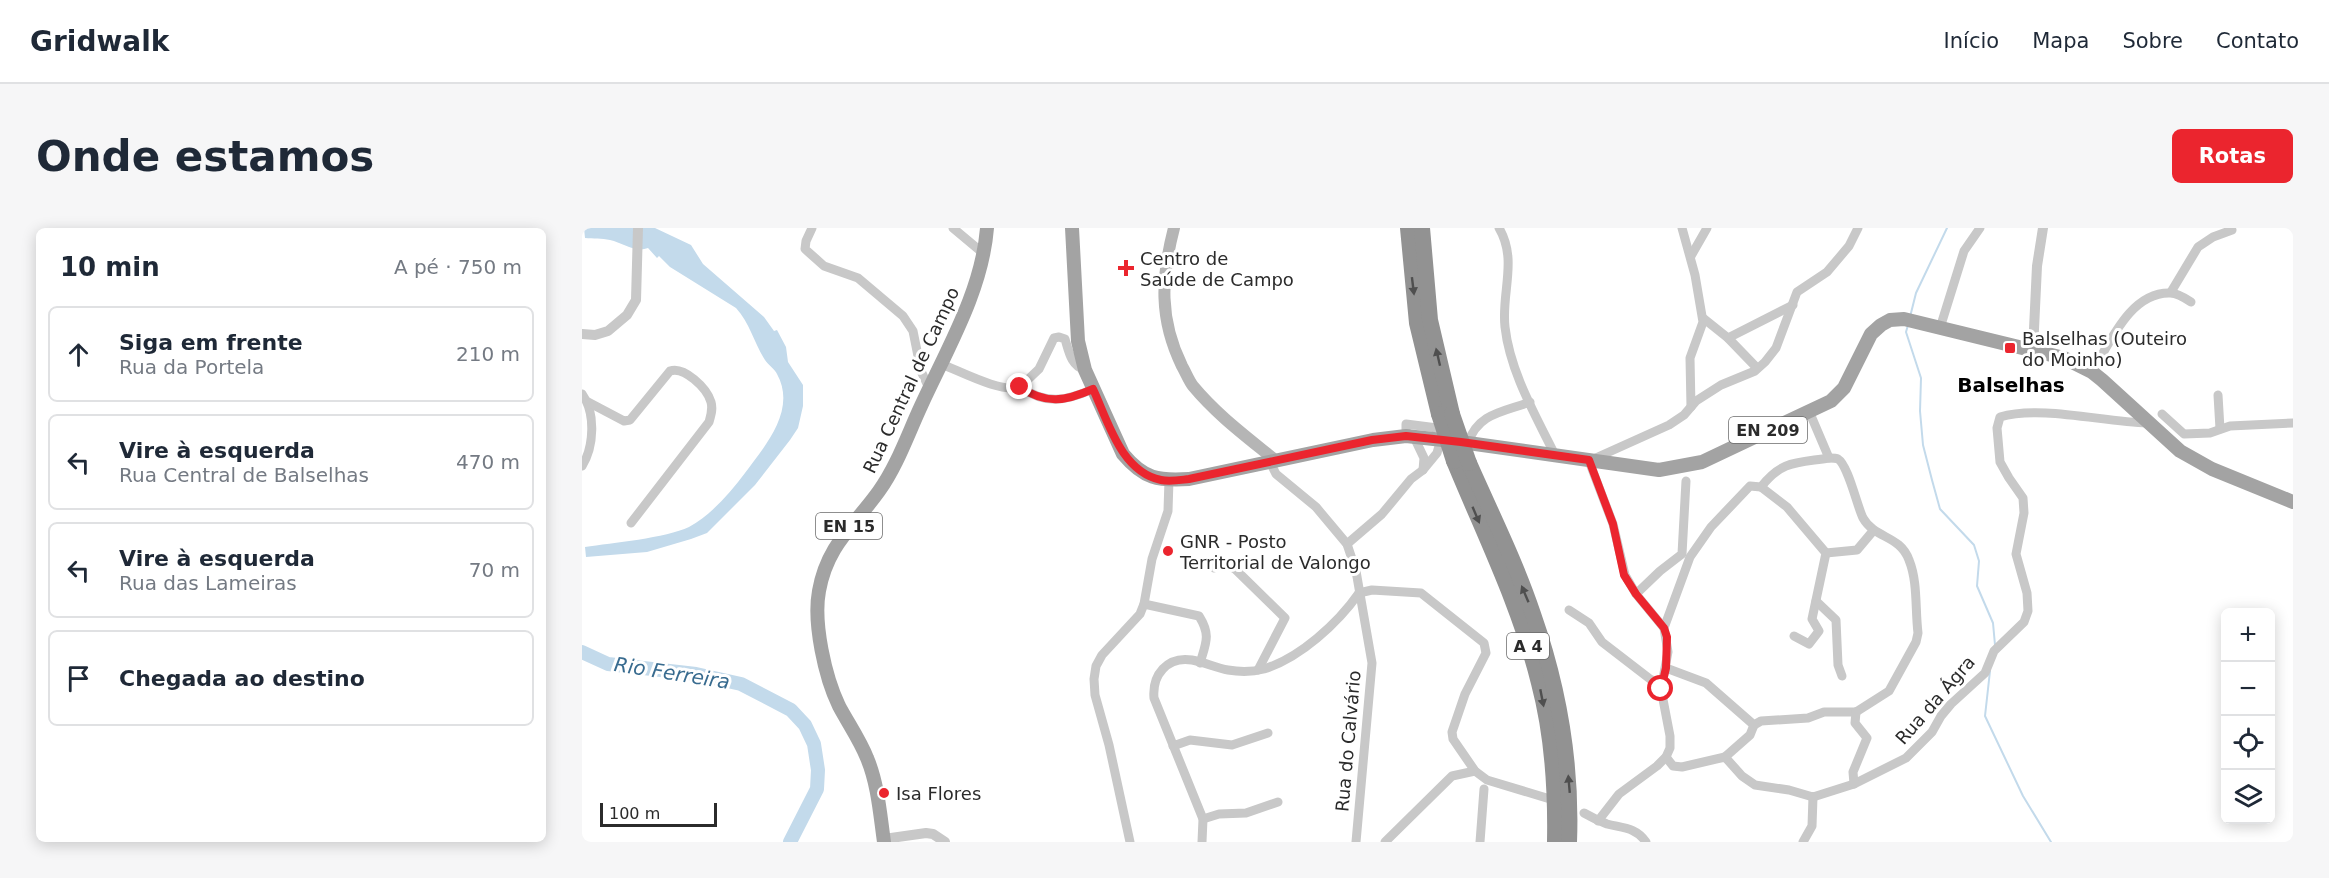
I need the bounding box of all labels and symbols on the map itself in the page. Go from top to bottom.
place label: Centro de Saúde de Campo [1140,248,1294,290]
marker: Centro de Saúde de Campo [1117,259,1135,277]
one-way arrow [1408,277,1417,296]
street label: Rua Central de Campo [859,284,963,476]
place label: Balselhas (Outeiro do Moinho) [2022,328,2187,370]
marker: Balselhas (Outeiro do Moinho) [2003,341,2017,355]
one-way arrow [1433,348,1442,367]
route end [1006,373,1032,399]
district label: Balselhas [1957,373,2065,397]
road number: EN 209 [1729,417,1807,443]
one-way arrow [1472,507,1481,524]
road number: EN 15 [816,513,882,539]
place label: GNR - Posto Territorial de Valongo [1179,531,1371,573]
marker: GNR - Posto Territorial de Valongo [1161,544,1175,558]
one-way arrow [1520,585,1530,603]
road number: A 4 [1507,633,1549,659]
water label: Rio Ferreira [613,652,731,694]
street label: Rua da Ágra [1891,652,1979,748]
street label: Rua do Calvário [1331,669,1365,813]
route start [1647,675,1673,701]
one-way arrow [1538,689,1547,708]
one-way arrow [1564,774,1574,793]
place label: Isa Flores [896,783,981,804]
marker: Isa Flores [877,786,891,800]
scale bar [600,800,717,828]

